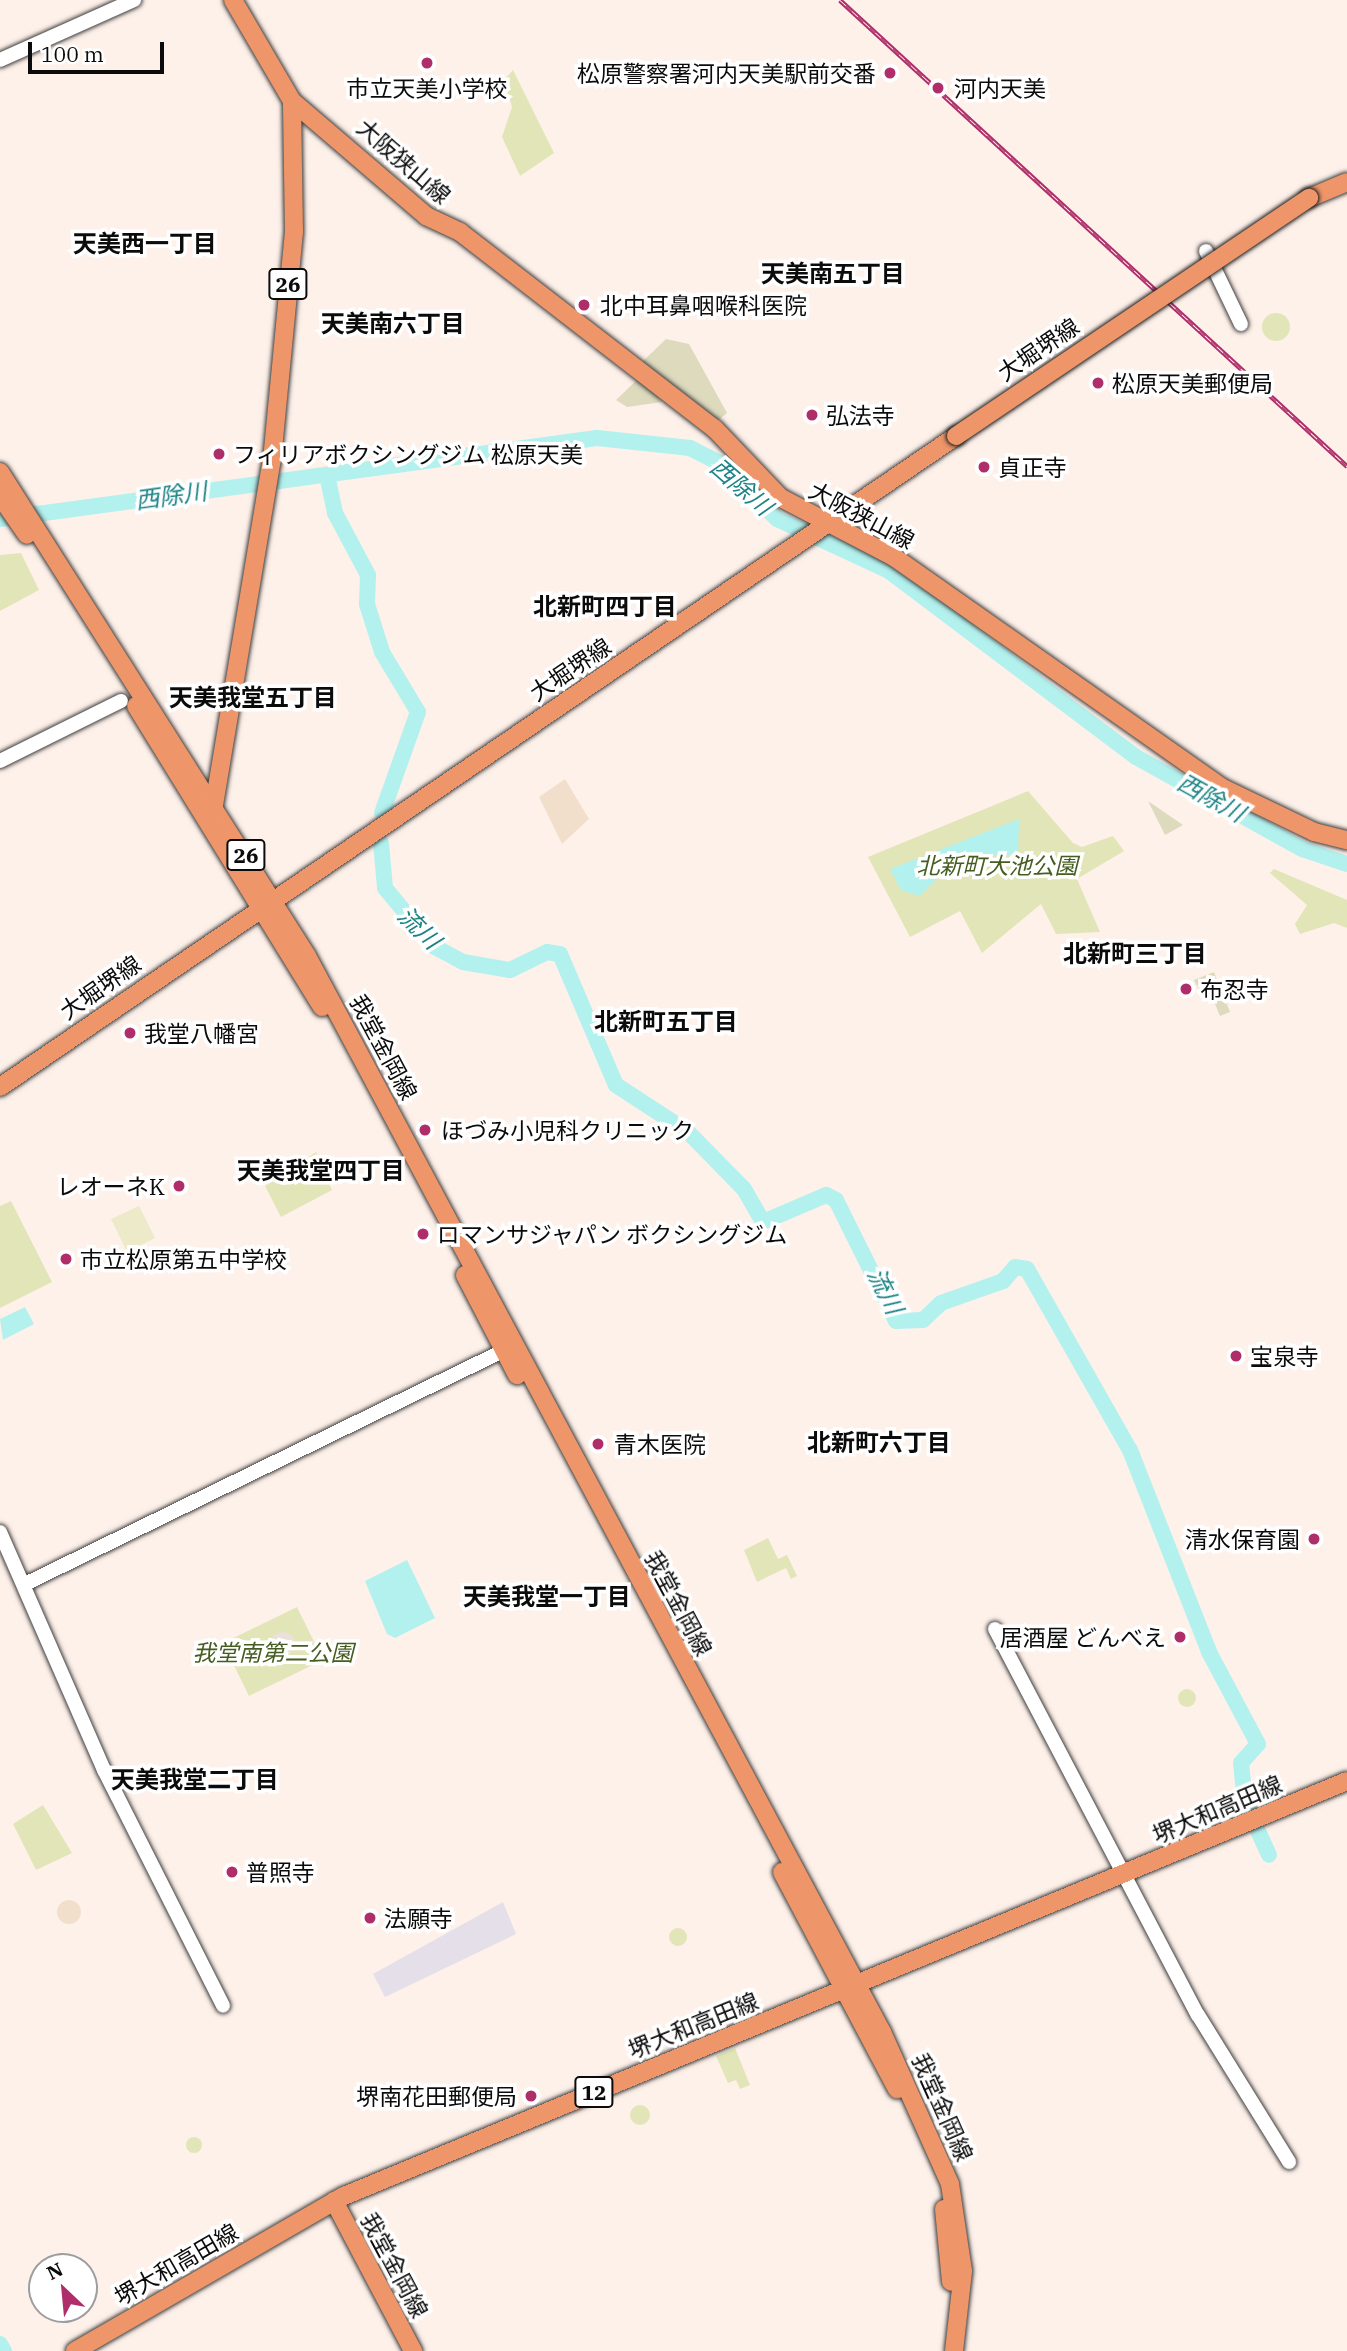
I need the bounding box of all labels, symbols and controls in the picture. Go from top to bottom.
scale bar [32,28,168,72]
text: 100 m [41,40,104,68]
marker: 市立天美小学校 [419,55,435,71]
place label: 松原警察署河内天美駅前交番 [577,59,876,87]
marker: 松原警察署河内天美駅前交番 [882,65,898,81]
place label: 市立天美小学校 [347,74,507,102]
place label: 河内天美 [954,74,1046,102]
marker: 河内天美 [928,78,948,98]
street label: 大阪狭山線 [352,113,456,209]
district label: 天美西一丁目 [73,230,217,258]
district label: 天美南五丁目 [761,260,905,288]
road number: 26 [267,266,309,302]
place label: 北中耳鼻咽喉科医院 [600,291,807,319]
marker: 北中耳鼻咽喉科医院 [574,295,594,315]
district label: 天美南六丁目 [321,310,465,338]
street label: 大堀堺線 [992,312,1084,386]
place label: 松原天美郵便局 [1112,369,1273,397]
marker: 松原天美郵便局 [1090,375,1106,391]
place label: 弘法寺 [826,401,895,429]
marker: 弘法寺 [804,407,820,423]
place label: フィリアボクシングジム 松原天美 [233,440,583,468]
marker: フィリアボクシングジム 松原天美 [211,446,227,462]
water label: 西除川 [704,453,778,521]
place label: 貞正寺 [998,453,1067,481]
marker: 貞正寺 [976,459,992,475]
street label: 大阪狭山線 [805,476,919,554]
water label: 西除川 [133,477,209,515]
district label: 北新町四丁目 [533,593,677,621]
street label: 大堀堺線 [524,632,616,706]
district label: 天美我堂五丁目 [169,684,337,712]
water label: 西除川 [1173,768,1249,828]
road number: 26 [225,838,267,872]
park label: 北新町大池公園 [917,851,1077,879]
water label: 流川 [392,901,446,955]
district label: 北新町三丁目 [1063,940,1207,968]
street label: 大堀堺線 [54,949,146,1025]
place label: 布忍寺 [1200,975,1269,1003]
marker: 布忍寺 [1178,981,1194,997]
street label: 我堂金岡線 [345,990,423,1104]
district label: 北新町五丁目 [594,1008,738,1036]
place label: 我堂八幡宮 [144,1019,259,1047]
marker: 我堂八幡宮 [122,1025,138,1041]
place label: ほづみ小児科クリニック [441,1116,694,1144]
marker: ほづみ小児科クリニック [415,1120,435,1140]
district label: 天美我堂四丁目 [237,1157,405,1185]
place label: レオーネK [57,1172,165,1200]
marker: レオーネK [171,1178,187,1194]
place label: ロマンサジャパン ボクシングジム [437,1220,787,1248]
marker: ロマンサジャパン ボクシングジム [415,1226,431,1242]
place label: 市立松原第五中学校 [80,1245,287,1273]
marker: 市立松原第五中学校 [58,1251,74,1267]
water label: 流川 [861,1263,909,1319]
place label: 宝泉寺 [1250,1342,1319,1370]
marker: 宝泉寺 [1228,1348,1244,1364]
district label: 北新町六丁目 [807,1429,951,1457]
place label: 青木医院 [614,1430,706,1458]
marker: 青木医院 [588,1434,608,1454]
place label: 清水保育園 [1185,1525,1300,1553]
marker: 清水保育園 [1306,1531,1322,1547]
street label: 我堂金岡線 [640,1546,718,1660]
district label: 天美我堂一丁目 [463,1583,631,1611]
place label: 居酒屋 どんべえ [1000,1623,1166,1651]
marker: 居酒屋 どんべえ [1172,1629,1188,1645]
park label: 我堂南第二公園 [193,1638,353,1666]
district label: 天美我堂二丁目 [111,1766,279,1794]
street label: 堺大和高田線 [1148,1769,1286,1849]
place label: 普照寺 [246,1858,315,1886]
marker: 普照寺 [224,1864,240,1880]
place label: 法願寺 [384,1904,453,1932]
marker: 法願寺 [362,1910,378,1926]
street label: 堺大和高田線 [624,1986,762,2064]
street label: 我堂金岡線 [907,2049,979,2165]
road number: 12 [573,2074,615,2110]
place label: 堺南花田郵便局 [356,2082,517,2110]
marker: 堺南花田郵便局 [523,2088,539,2104]
street label: 我堂金岡線 [356,2208,434,2322]
street label: 堺大和高田線 [109,2218,243,2310]
north arrow [28,2253,98,2323]
text: N [43,2257,67,2285]

